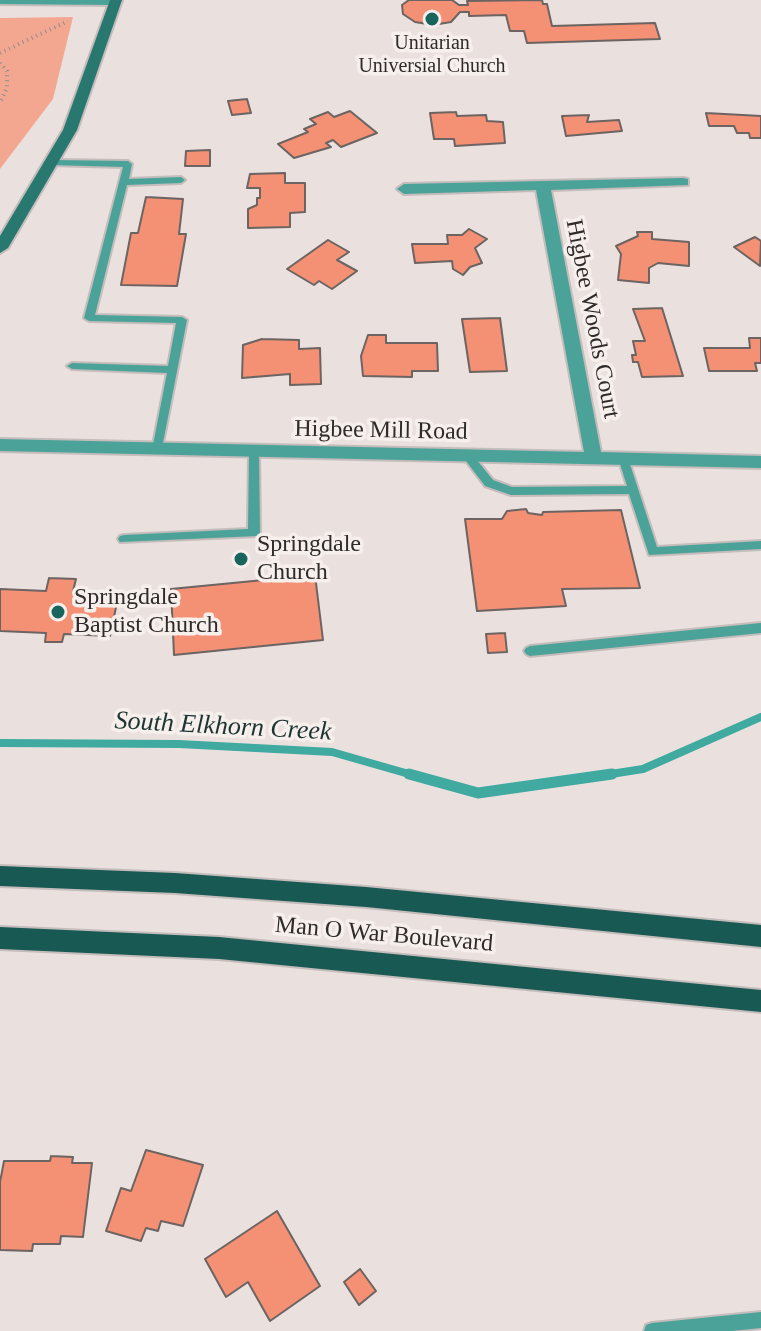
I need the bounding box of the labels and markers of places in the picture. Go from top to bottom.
marker: Unitarian Universial Church [423,10,441,28]
place label: Unitarian Universial Church [358,32,506,79]
place label: Springdale Church [257,531,361,587]
marker: Springdale Church [232,550,250,568]
place label: Springdale Baptist Church [74,584,219,640]
marker: Springdale Baptist Church [49,603,67,621]

